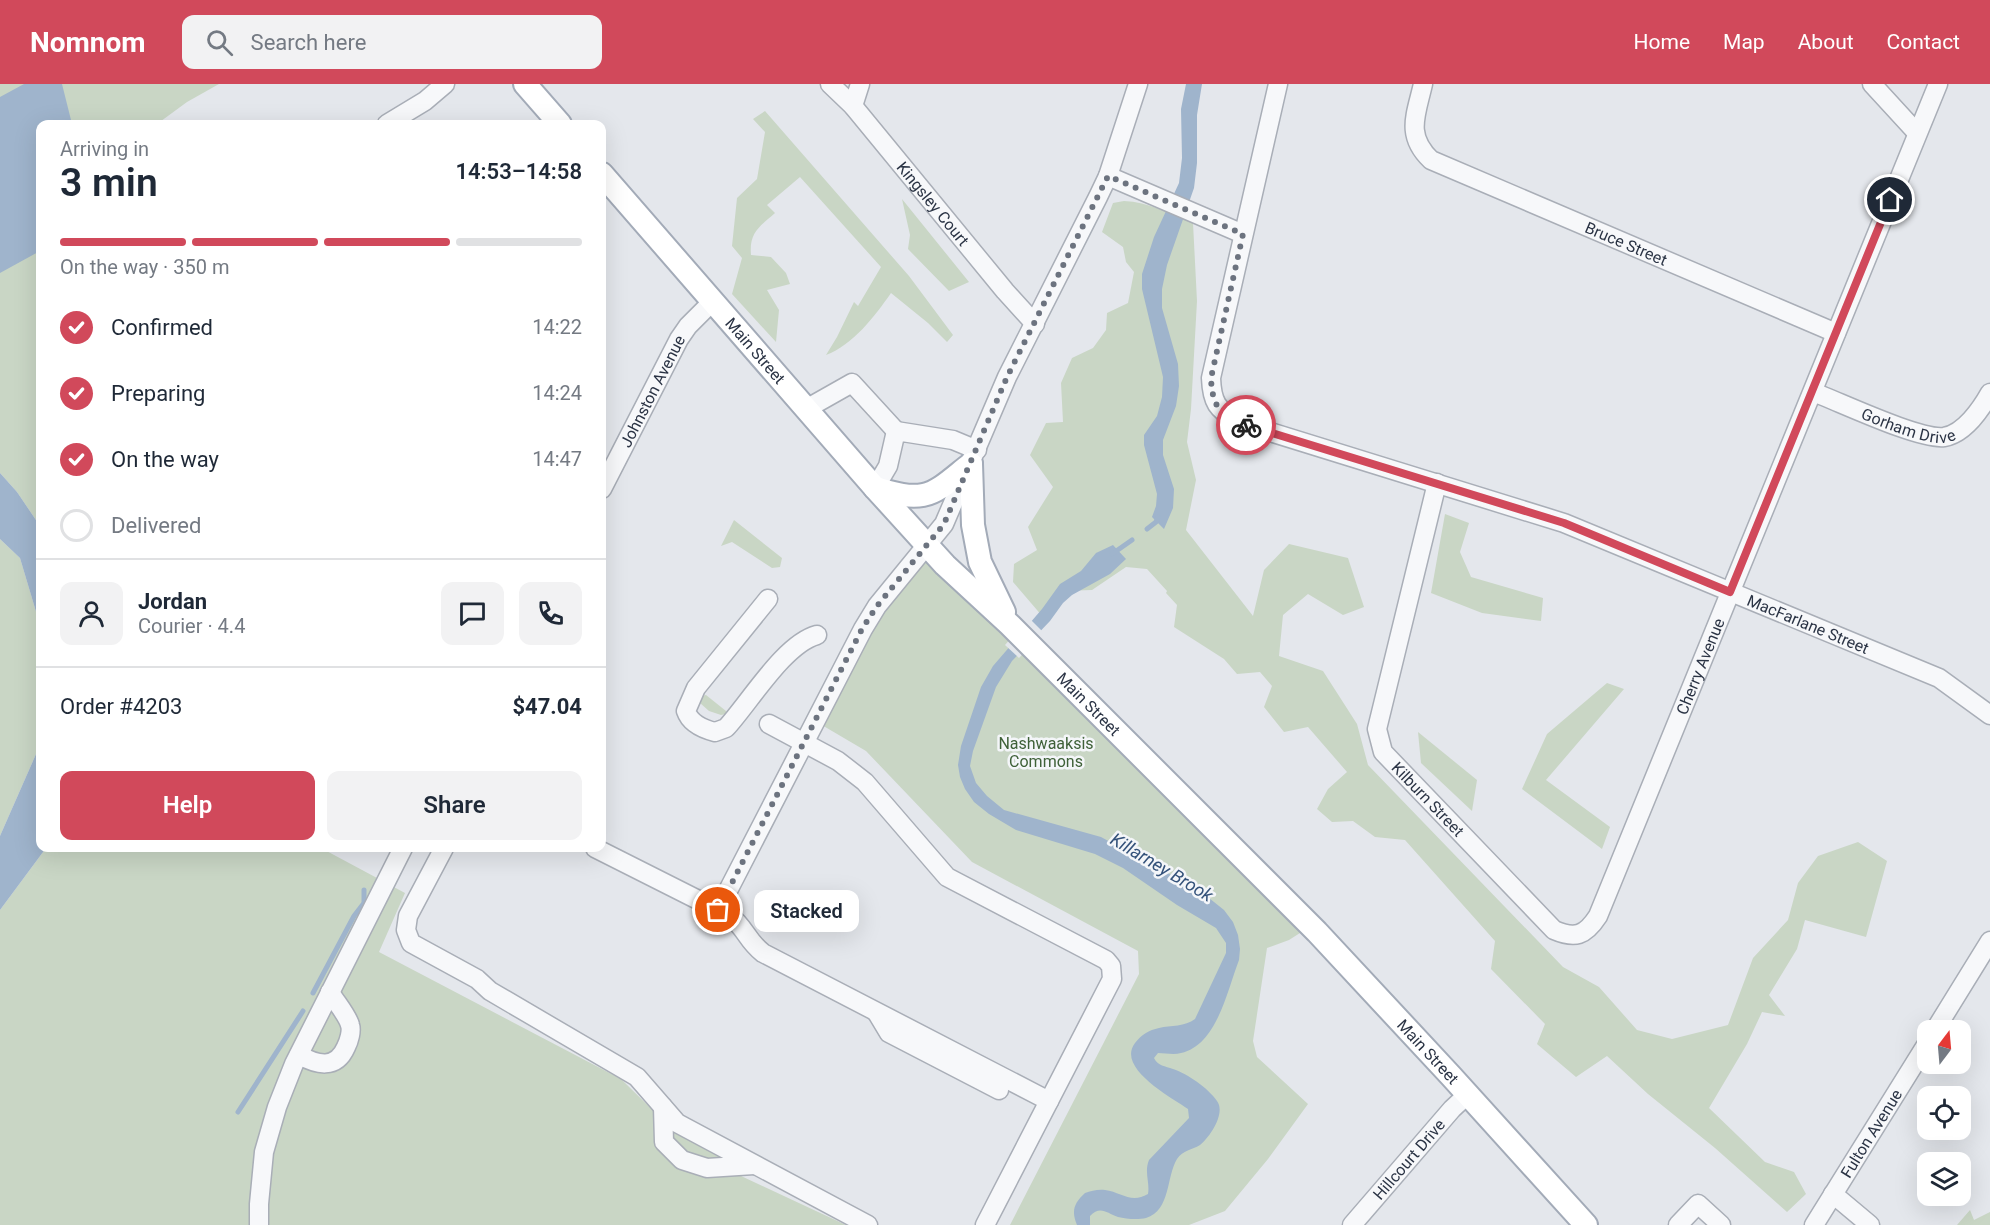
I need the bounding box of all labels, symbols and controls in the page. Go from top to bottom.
search box [182,15,602,69]
text: Nomnom [30,26,146,59]
icon: search [203,26,236,59]
text: Search here [251,30,366,55]
text: Home [1634,30,1690,54]
text: Map [1723,30,1765,54]
text: About [1798,30,1854,54]
text: Contact [1887,30,1960,54]
text: Arriving in [60,137,149,161]
street label: Kingsley Court [893,158,973,249]
text: 14:53–14:58 [455,159,582,184]
text: 3 min [60,160,158,206]
pin [1864,174,1915,225]
icon: home [1873,183,1906,216]
street label: Bruce Street [1582,217,1670,269]
text: On the way · 350 m [60,255,229,279]
icon: check [60,311,93,344]
street label: Main Street [722,314,789,388]
text: Confirmed [111,315,213,340]
text: 14:22 [532,315,582,339]
street label: Johnston Avenue [616,332,689,450]
icon: check [60,377,93,410]
text: Preparing [111,381,205,406]
text: 14:24 [532,381,582,405]
courier [1216,395,1276,455]
street label: Gorham Drive [1859,404,1958,447]
icon: bike [1230,409,1263,442]
icon: check [60,443,93,476]
text: On the way [111,447,219,472]
text: 14:47 [532,447,582,471]
text: Delivered [111,513,201,538]
button: person [60,582,123,645]
button: chat [441,582,504,645]
button: phone [519,582,582,645]
text: Jordan [138,589,207,614]
street label: MacFarlane Street [1744,590,1872,657]
text: Courier · 4.4 [138,614,245,638]
street label: Cherry Avenue [1672,615,1728,717]
street label: Main Street [1053,668,1124,739]
text: Order #4203 [60,694,182,719]
text: $47.04 [513,694,582,719]
park label: Nashwaaksis Commons [998,734,1094,771]
street label: Kilburn Street [1388,758,1468,840]
button: Help [60,771,315,840]
button: Share [327,771,582,840]
water label: Killarney Brook [1107,828,1218,906]
pin [692,884,743,935]
callout: Stacked [754,889,859,931]
icon: bag [701,893,734,926]
text: Stacked [770,899,843,923]
street label: Main Street [1393,1015,1463,1088]
north arrow [1917,1020,1971,1074]
map controls [1917,1020,1971,1206]
street label: Fulton Avenue [1836,1086,1906,1181]
button: locate [1917,1086,1971,1140]
street label: Hillcourt Drive [1369,1115,1449,1203]
button: layers [1917,1152,1971,1206]

